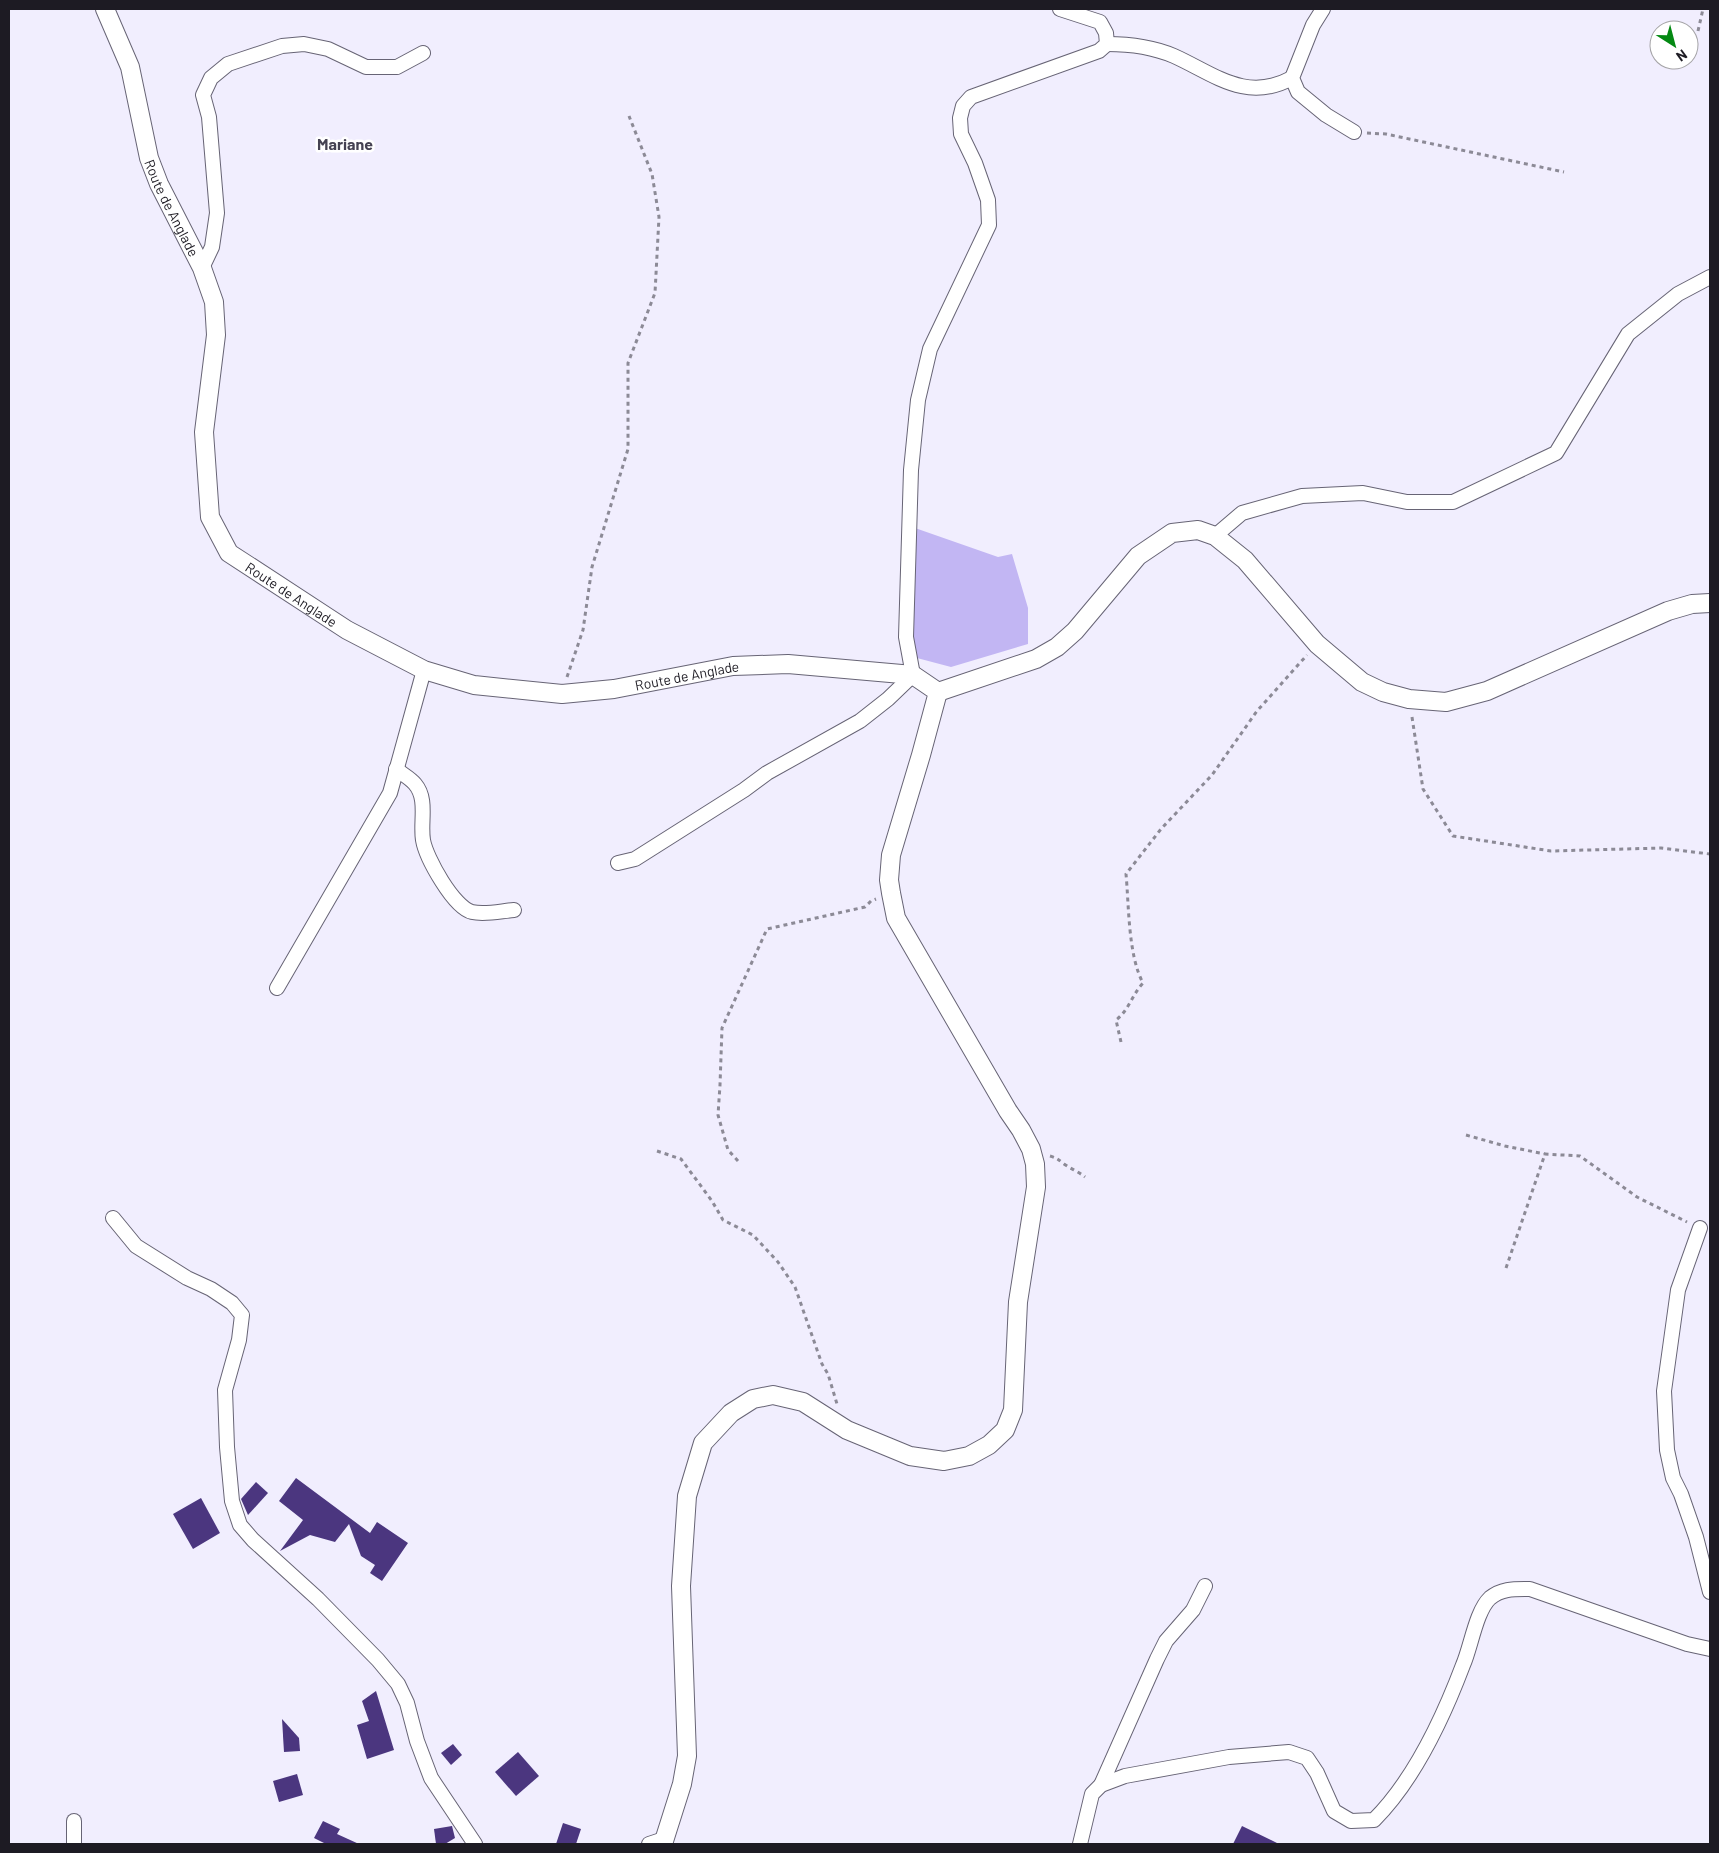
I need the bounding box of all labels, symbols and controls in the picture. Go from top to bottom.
north arrow [1649,20,1699,70]
text: N [1673,46,1691,66]
district label: Mariane [317,134,373,153]
street label: Route de Anglade [142,157,203,259]
street label: Route de Anglade [243,558,341,630]
street label: Route de Anglade [633,657,739,693]

